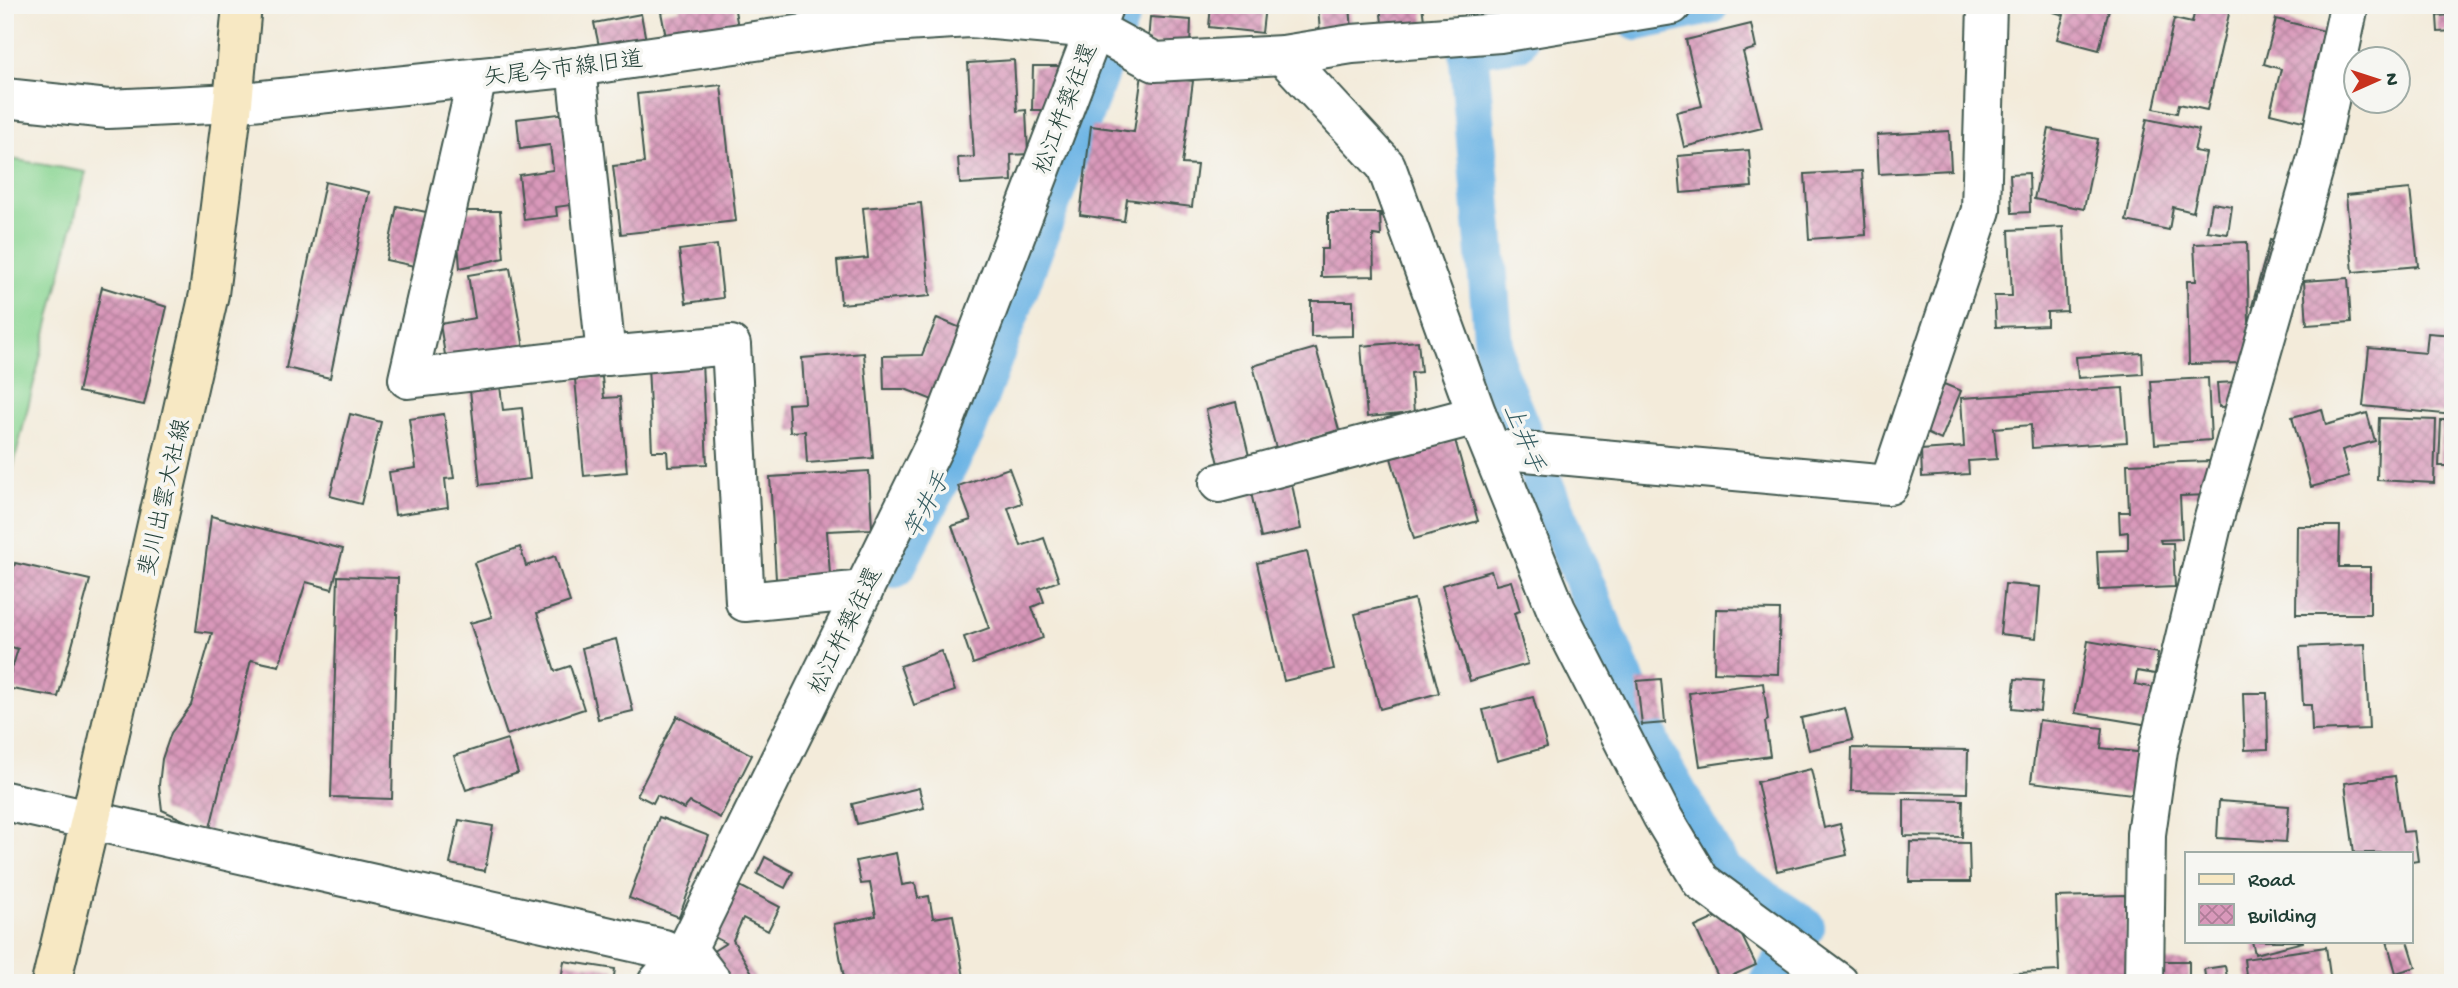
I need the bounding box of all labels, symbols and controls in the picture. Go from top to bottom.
street label: 松江杵築往還 [1029,40,1105,179]
street label: 矢尾今市線旧道 [482,46,645,94]
north arrow [2342,46,2412,116]
text: N [2379,72,2402,86]
water label: 上井手 [1495,400,1550,479]
street label: 斐川出雲大社線 [134,416,198,579]
water label: 竿井手 [899,467,959,545]
street label: 松江杵築往還 [804,563,890,699]
legend [2185,852,2412,942]
text: Road [2248,870,2296,895]
text: Building [2247,906,2317,931]

